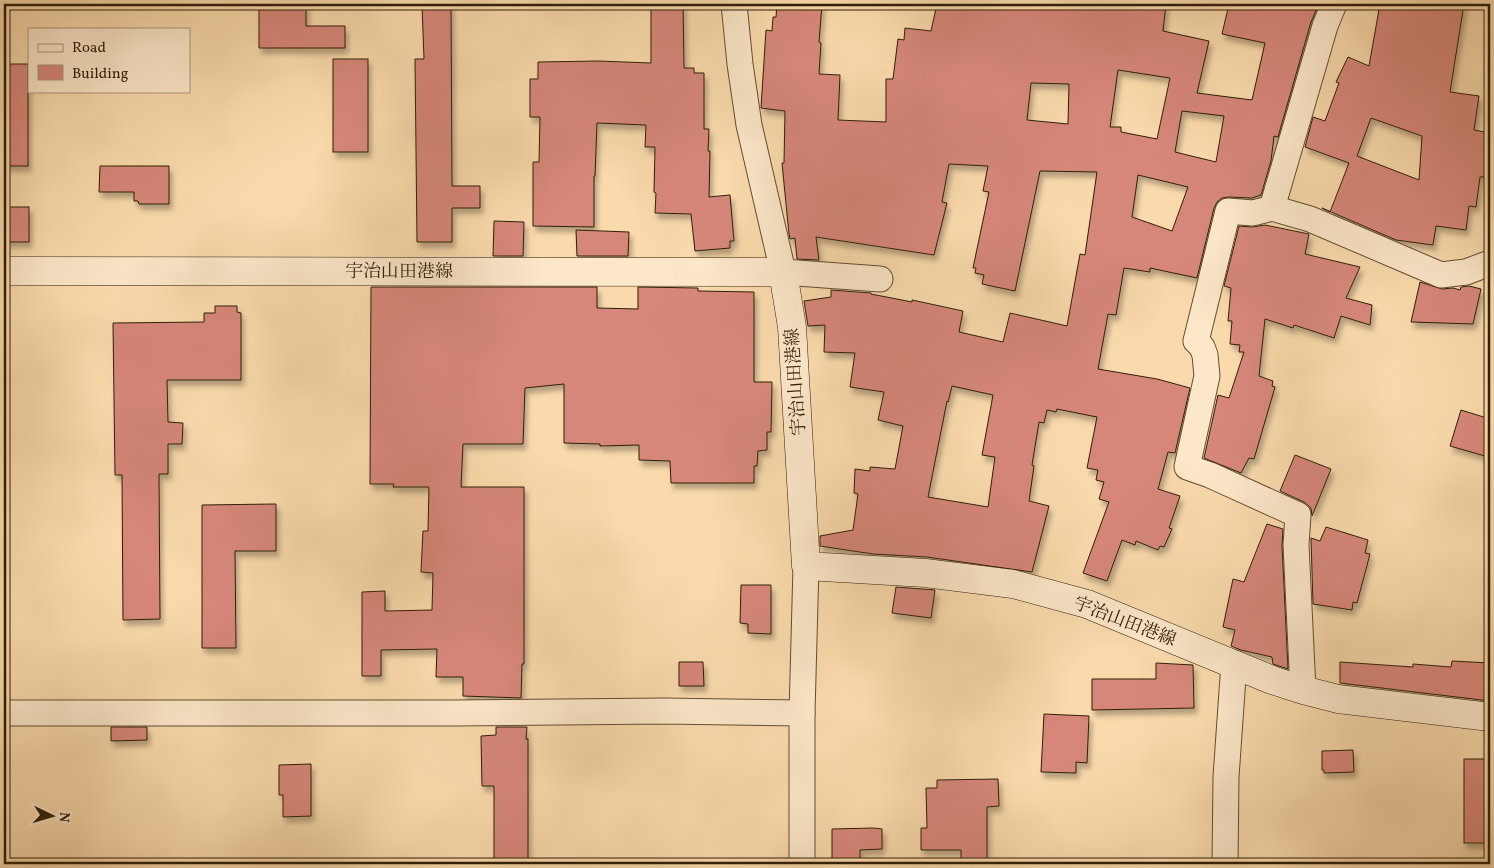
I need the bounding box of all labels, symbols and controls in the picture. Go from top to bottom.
legend [28,28,190,92]
text: Road [72,38,106,59]
text: Building [72,64,129,85]
street label: 宇治山田港線 [345,260,453,285]
street label: 宇治山田港線 [780,327,813,437]
street label: 宇治山田港線 [1070,591,1179,653]
north arrow [28,790,78,840]
text: N [54,811,73,823]

